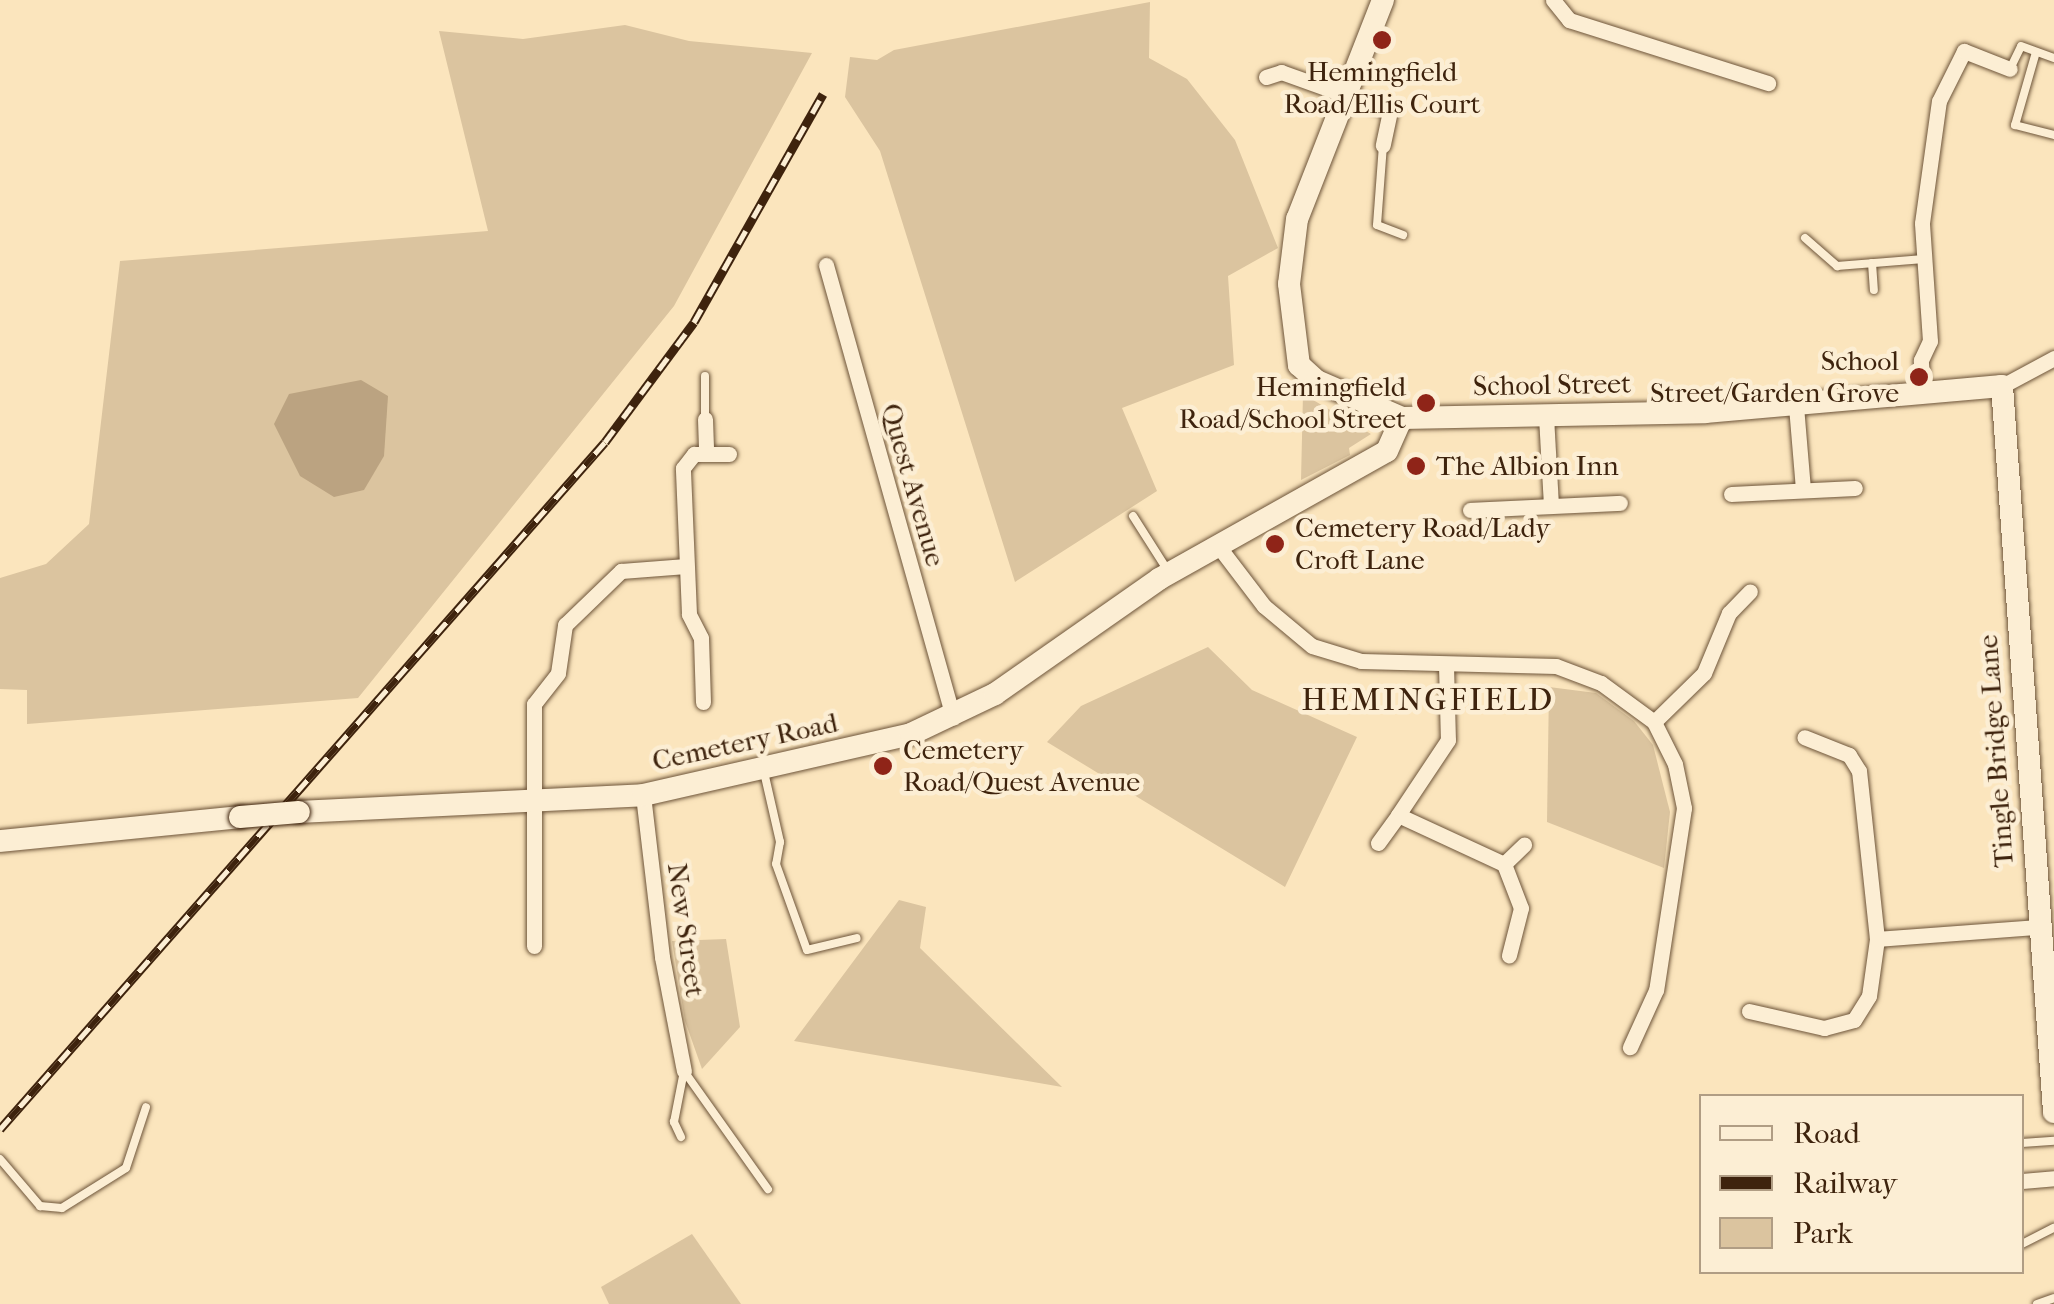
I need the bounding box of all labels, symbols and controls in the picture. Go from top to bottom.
marker: Hemingfield Road/Ellis Court [1371,29,1393,51]
place label: Hemingfield Road/Ellis Court [1283,55,1481,121]
place label: School Street/Garden Grove [1650,344,1899,410]
marker: School Street/Garden Grove [1908,366,1930,388]
street label: School Street [1473,367,1631,403]
place label: Hemingfield Road/School Street [1179,370,1406,436]
marker: Hemingfield Road/School Street [1415,392,1437,414]
street label: Quest Avenue [874,400,952,570]
place label: The Albion Inn [1436,449,1619,483]
marker: The Albion Inn [1405,455,1427,477]
place label: Cemetery Road/Lady Croft Lane [1295,511,1550,577]
marker: Cemetery Road/Lady Croft Lane [1264,533,1286,555]
street label: Tingle Bridge Lane [1971,633,2021,869]
district label: HEMINGFIELD [1301,681,1555,719]
street label: Cemetery Road [649,706,841,778]
place label: Cemetery Road/Quest Avenue [903,733,1140,799]
marker: Cemetery Road/Quest Avenue [872,755,894,777]
street label: New Street [660,861,712,999]
legend [1699,1094,2024,1274]
text: Road [1793,1116,1860,1151]
text: Railway [1793,1166,1897,1201]
text: Park [1793,1216,1853,1251]

